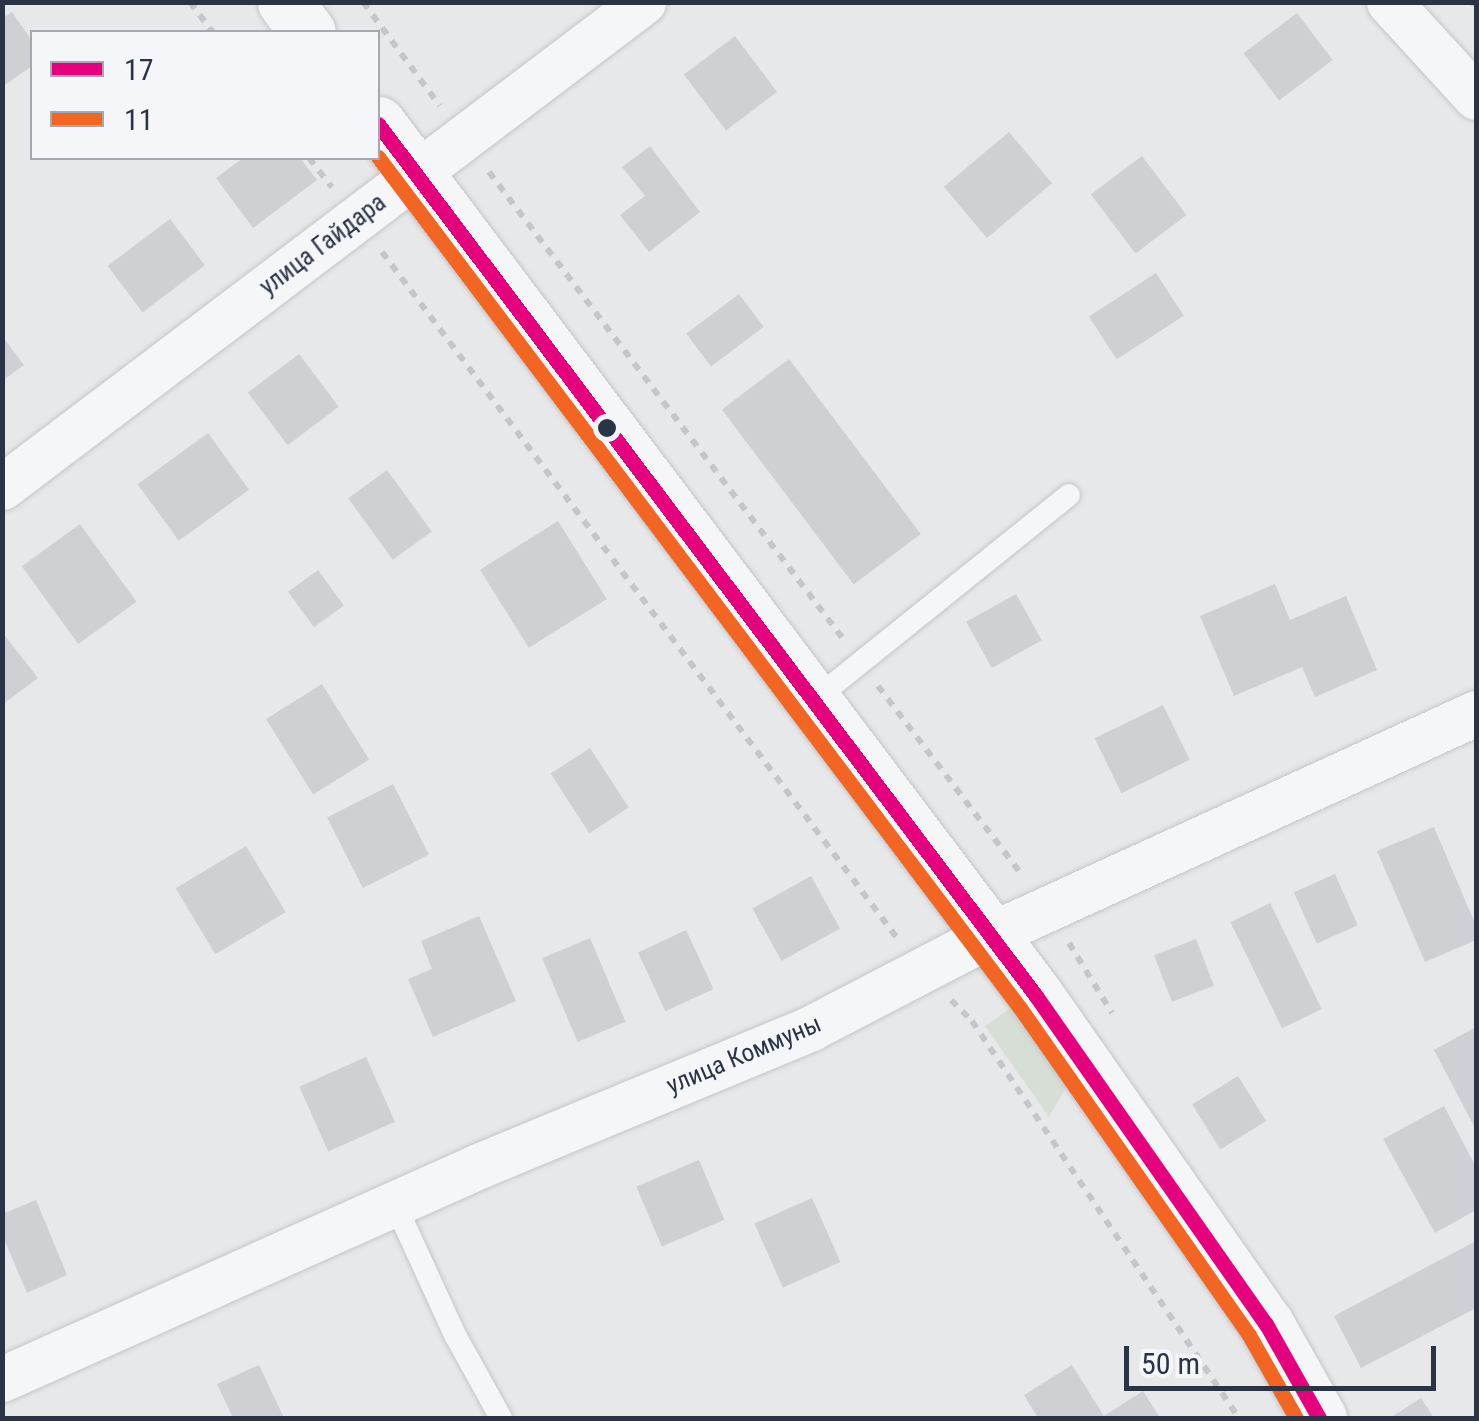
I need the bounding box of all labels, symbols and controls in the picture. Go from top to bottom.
legend [30,30,380,160]
text: 17 [124,52,154,87]
text: 11 [124,102,154,137]
street label: улица Гайдара [254,188,392,302]
unlabelled marker [597,418,617,438]
street label: улица Коммуны [662,1009,826,1101]
scale bar [1129,1326,1442,1388]
text: 50 m [1141,1346,1200,1381]

